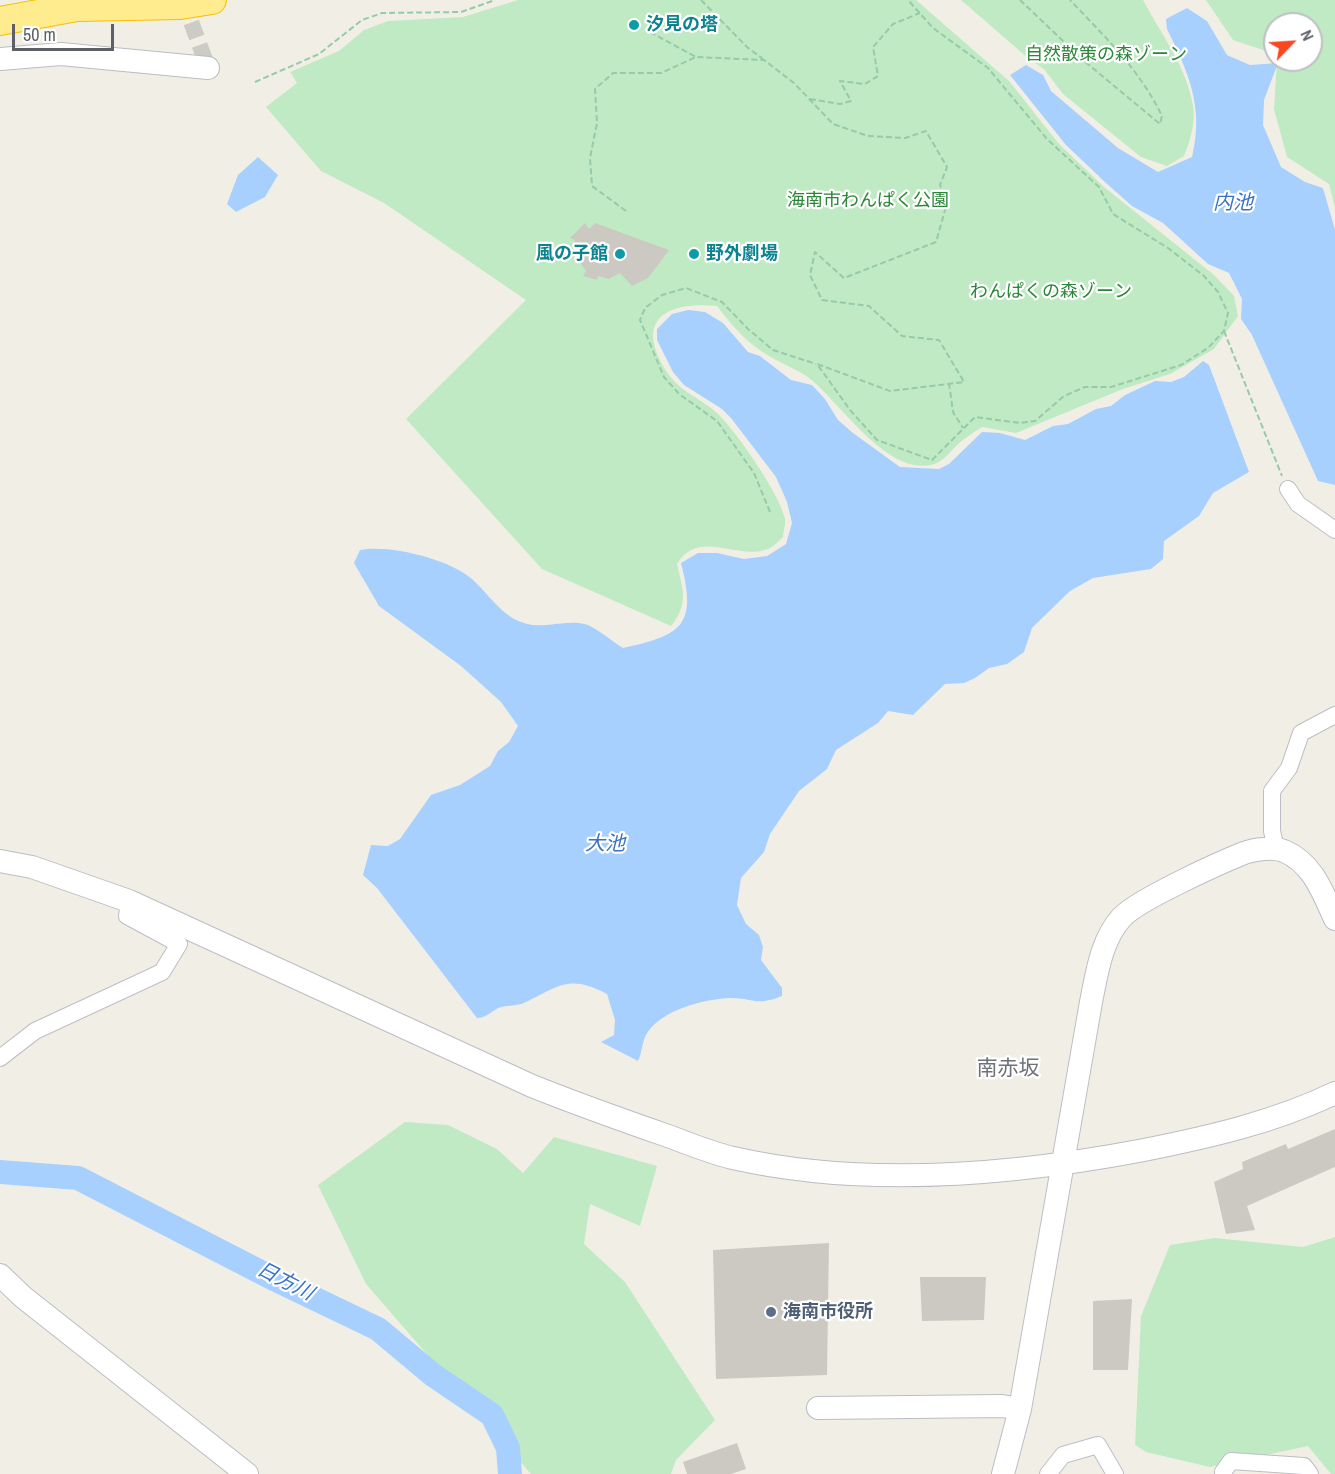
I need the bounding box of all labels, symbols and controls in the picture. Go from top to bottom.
scale bar [15,12,117,50]
north arrow [1263,12,1323,72]
place label: 汐見の塔 [646,14,718,36]
marker: 汐見の塔 [627,18,641,32]
text: 50 m [23,22,56,47]
text: N [1296,26,1319,44]
park label: 自然散策の森ゾーン [1025,44,1187,66]
park label: 海南市わんぱく公園 [787,190,949,212]
water label: 内池 [1213,192,1253,216]
place label: 風の子館 [536,243,608,265]
place label: 野外劇場 [706,243,778,265]
marker: 風の子館 [613,247,627,261]
marker: 野外劇場 [687,247,701,261]
park label: わんぱくの森ゾーン [970,281,1132,303]
water label: 大池 [585,833,625,857]
district label: 南赤坂 [977,1056,1039,1082]
water label: 日方川 [253,1258,317,1306]
place label: 海南市役所 [783,1301,873,1323]
marker: 海南市役所 [764,1305,778,1319]

